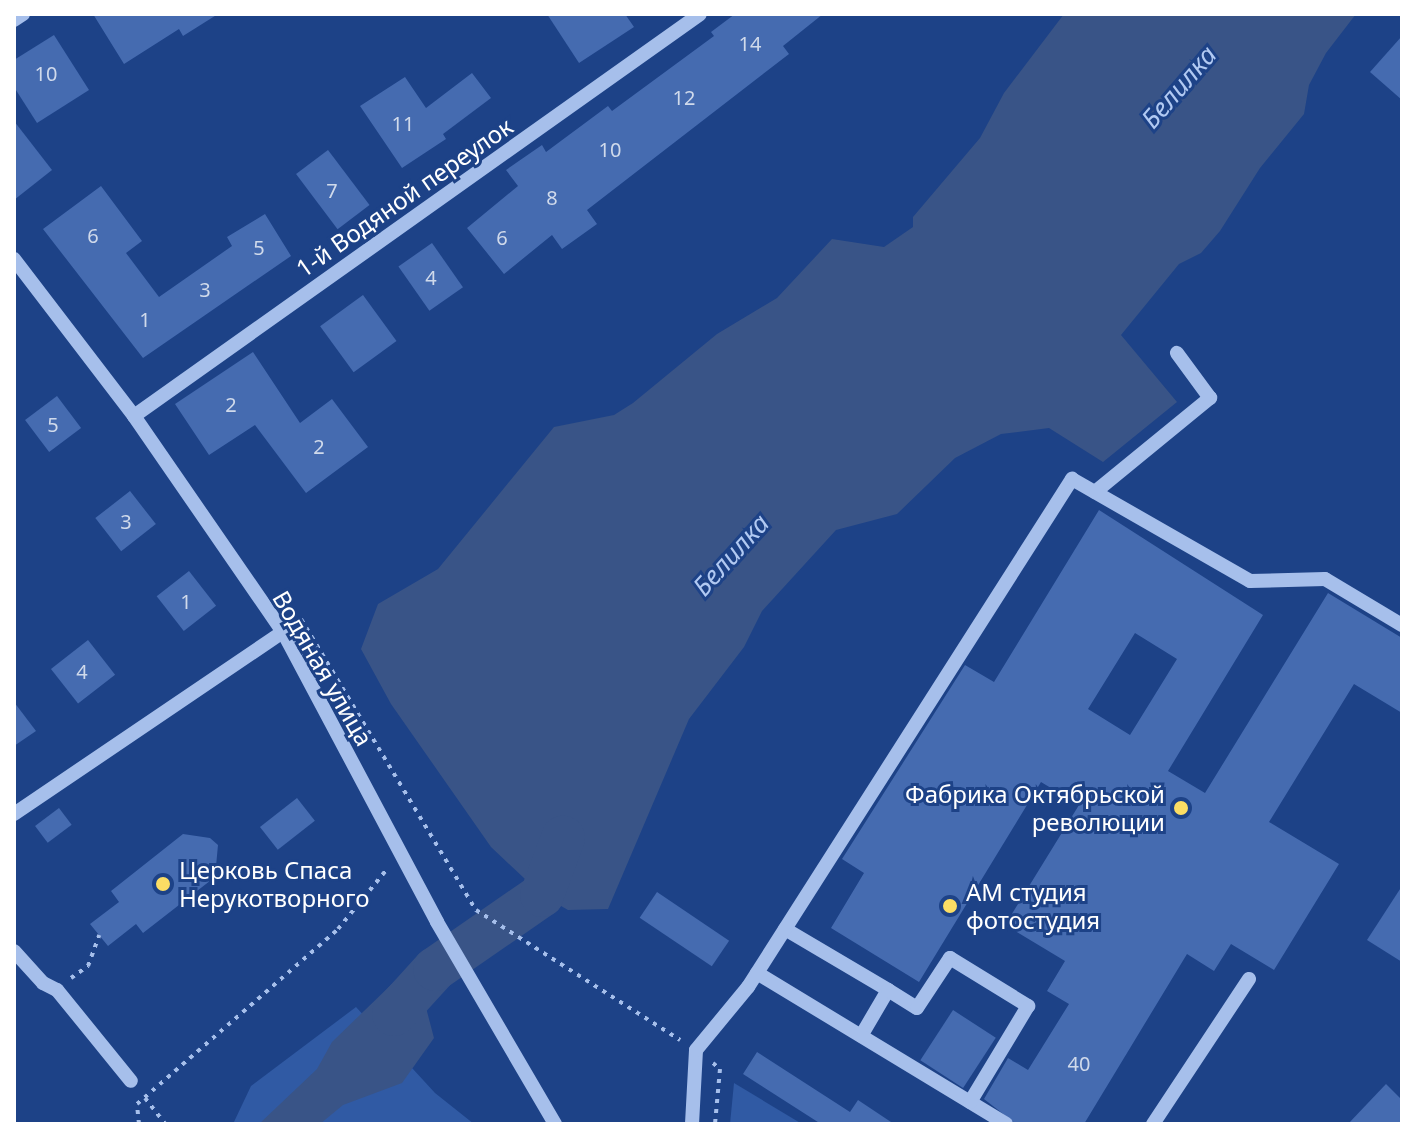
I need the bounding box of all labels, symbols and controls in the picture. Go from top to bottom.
house number: 14 [739,31,761,55]
water label: Белилка [1135,40,1223,134]
house number: 10 [35,61,57,85]
house number: 12 [673,85,695,109]
street label: 1-й Водяной переулок [290,111,518,283]
house number: 11 [392,111,414,135]
house number: 10 [599,137,621,161]
house number: 7 [326,178,338,202]
house number: 8 [546,185,558,209]
house number: 6 [87,223,99,247]
house number: 6 [496,225,508,249]
house number: 5 [253,235,265,259]
house number: 4 [425,265,437,289]
house number: 3 [199,277,211,301]
house number: 1 [139,307,151,331]
house number: 2 [225,392,237,416]
house number: 5 [47,412,59,436]
house number: 2 [313,434,325,458]
water label: Белилка [686,508,776,602]
house number: 3 [120,509,132,533]
street label: Водяная улица [267,585,379,751]
house number: 1 [180,589,192,613]
house number: 4 [76,659,88,683]
place label: Фабрика Октябрьской революции [905,780,1165,836]
marker: Фабрика Октябрьской революции [1172,799,1190,817]
place label: Церковь Спаса Нерукотворного [179,856,369,912]
marker: Церковь Спаса Нерукотворного [154,875,172,893]
place label: АМ студия фотостудия [966,878,1100,934]
marker: АМ студия фотостудия [941,897,959,915]
house number: 40 [1068,1051,1090,1075]

